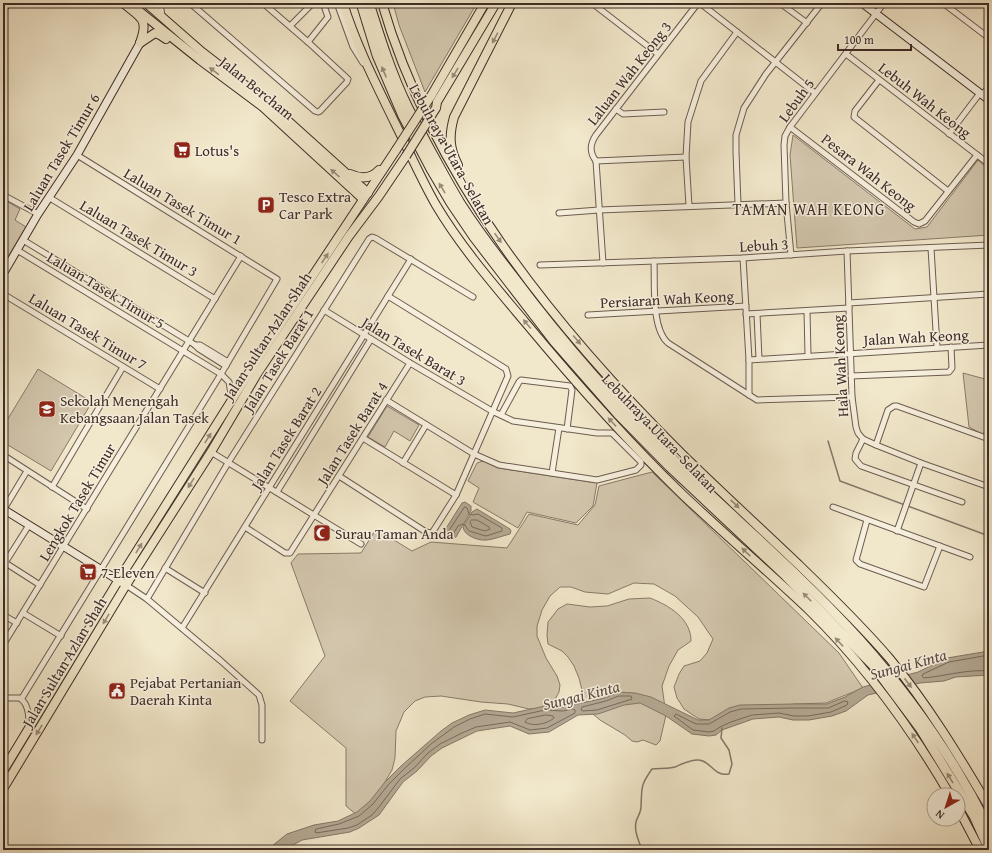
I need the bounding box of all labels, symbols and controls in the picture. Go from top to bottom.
street label: Laluan Wah Keong 3 [582,17,676,129]
scale bar [838,26,911,52]
text: 100 m [844,31,874,48]
one-way arrow [492,32,498,44]
street label: Jalan Bercham [214,50,299,125]
street label: Lebuh Wah Keong [874,57,976,143]
one-way arrow [380,65,386,77]
one-way arrow [209,67,220,75]
one-way arrow [451,68,459,78]
street label: Lebuh 5 [773,74,819,126]
street label: Lebuhraya Utara–Selatan [404,80,500,229]
street label: Laluan Tasek Timur 6 [17,89,105,215]
street label: Pesara Wah Keong [817,128,921,216]
supermarket icon: Lotus's [172,140,192,160]
place label: Lotus's [195,140,239,161]
street label: Laluan Tasek Timur 1 [120,162,246,250]
one-way arrow [330,168,340,177]
one-way arrow [439,182,446,194]
place label: Tesco Extra Car Park [279,186,351,224]
street label: Laluan Tasek Timur 3 [76,194,202,282]
parking icon: Tesco Extra Car Park [256,195,276,215]
district label: TAMAN WAH KEONG [733,197,885,221]
one-way arrow [494,232,502,243]
street label: Lebuh 3 [739,233,789,257]
street label: Laluan Tasek Timur 5 [43,246,169,334]
one-way arrow [321,253,329,263]
street label: Jalan Sultan Azlan Shah [217,268,317,406]
street label: Persiaran Wah Keong [600,285,735,313]
street label: Laluan Tasek Timur 7 [25,287,151,375]
street label: Jalan Tasek Barat 1 [237,304,318,417]
street label: Jalan Tasek Barat 3 [356,311,470,390]
street label: Hala Wah Keong [827,314,853,418]
one-way arrow [522,319,531,330]
street label: Jalan Wah Keong [861,324,970,350]
one-way arrow [573,335,582,346]
street label: Lebuhraya Utara–Selatan [597,369,723,498]
street label: Jalan Tasek Barat 4 [311,377,392,490]
street label: Jalan Tasek Barat 2 [245,382,326,495]
place label: Sekolah Menengah Kebangsaan Jalan Tasek [60,390,209,428]
school or university icon: Sekolah Menengah Kebangsaan Jalan Tasek [37,399,57,419]
one-way arrow [607,417,617,427]
one-way arrow [205,432,212,443]
street label: Lengkok Tasek Timur [33,439,121,565]
one-way arrow [187,478,195,488]
one-way arrow [730,500,740,509]
mosque icon: Surau Taman Anda [312,523,332,543]
place label: Surau Taman Anda [335,523,454,544]
one-way arrow [135,542,143,553]
one-way arrow [741,547,751,556]
supermarket icon: 7-Eleven [78,562,98,582]
place label: 7-Eleven [101,562,155,583]
street label: Jalan Sultan Azlan Shah [16,592,112,733]
one-way arrow [802,592,812,602]
one-way arrow [102,614,110,624]
one-way arrow [834,637,844,647]
water label: Sungai Kinta [867,642,950,686]
place label: Pejabat Pertanian Daerah Kinta [130,672,242,710]
water label: Sungai Kinta [540,674,623,716]
one-way arrow [904,677,912,688]
public building icon: Pejabat Pertanian Daerah Kinta [107,681,127,701]
one-way arrow [35,724,42,736]
one-way arrow [911,733,919,743]
one-way arrow [947,772,954,784]
north arrow [926,787,966,827]
text: N [931,806,948,823]

